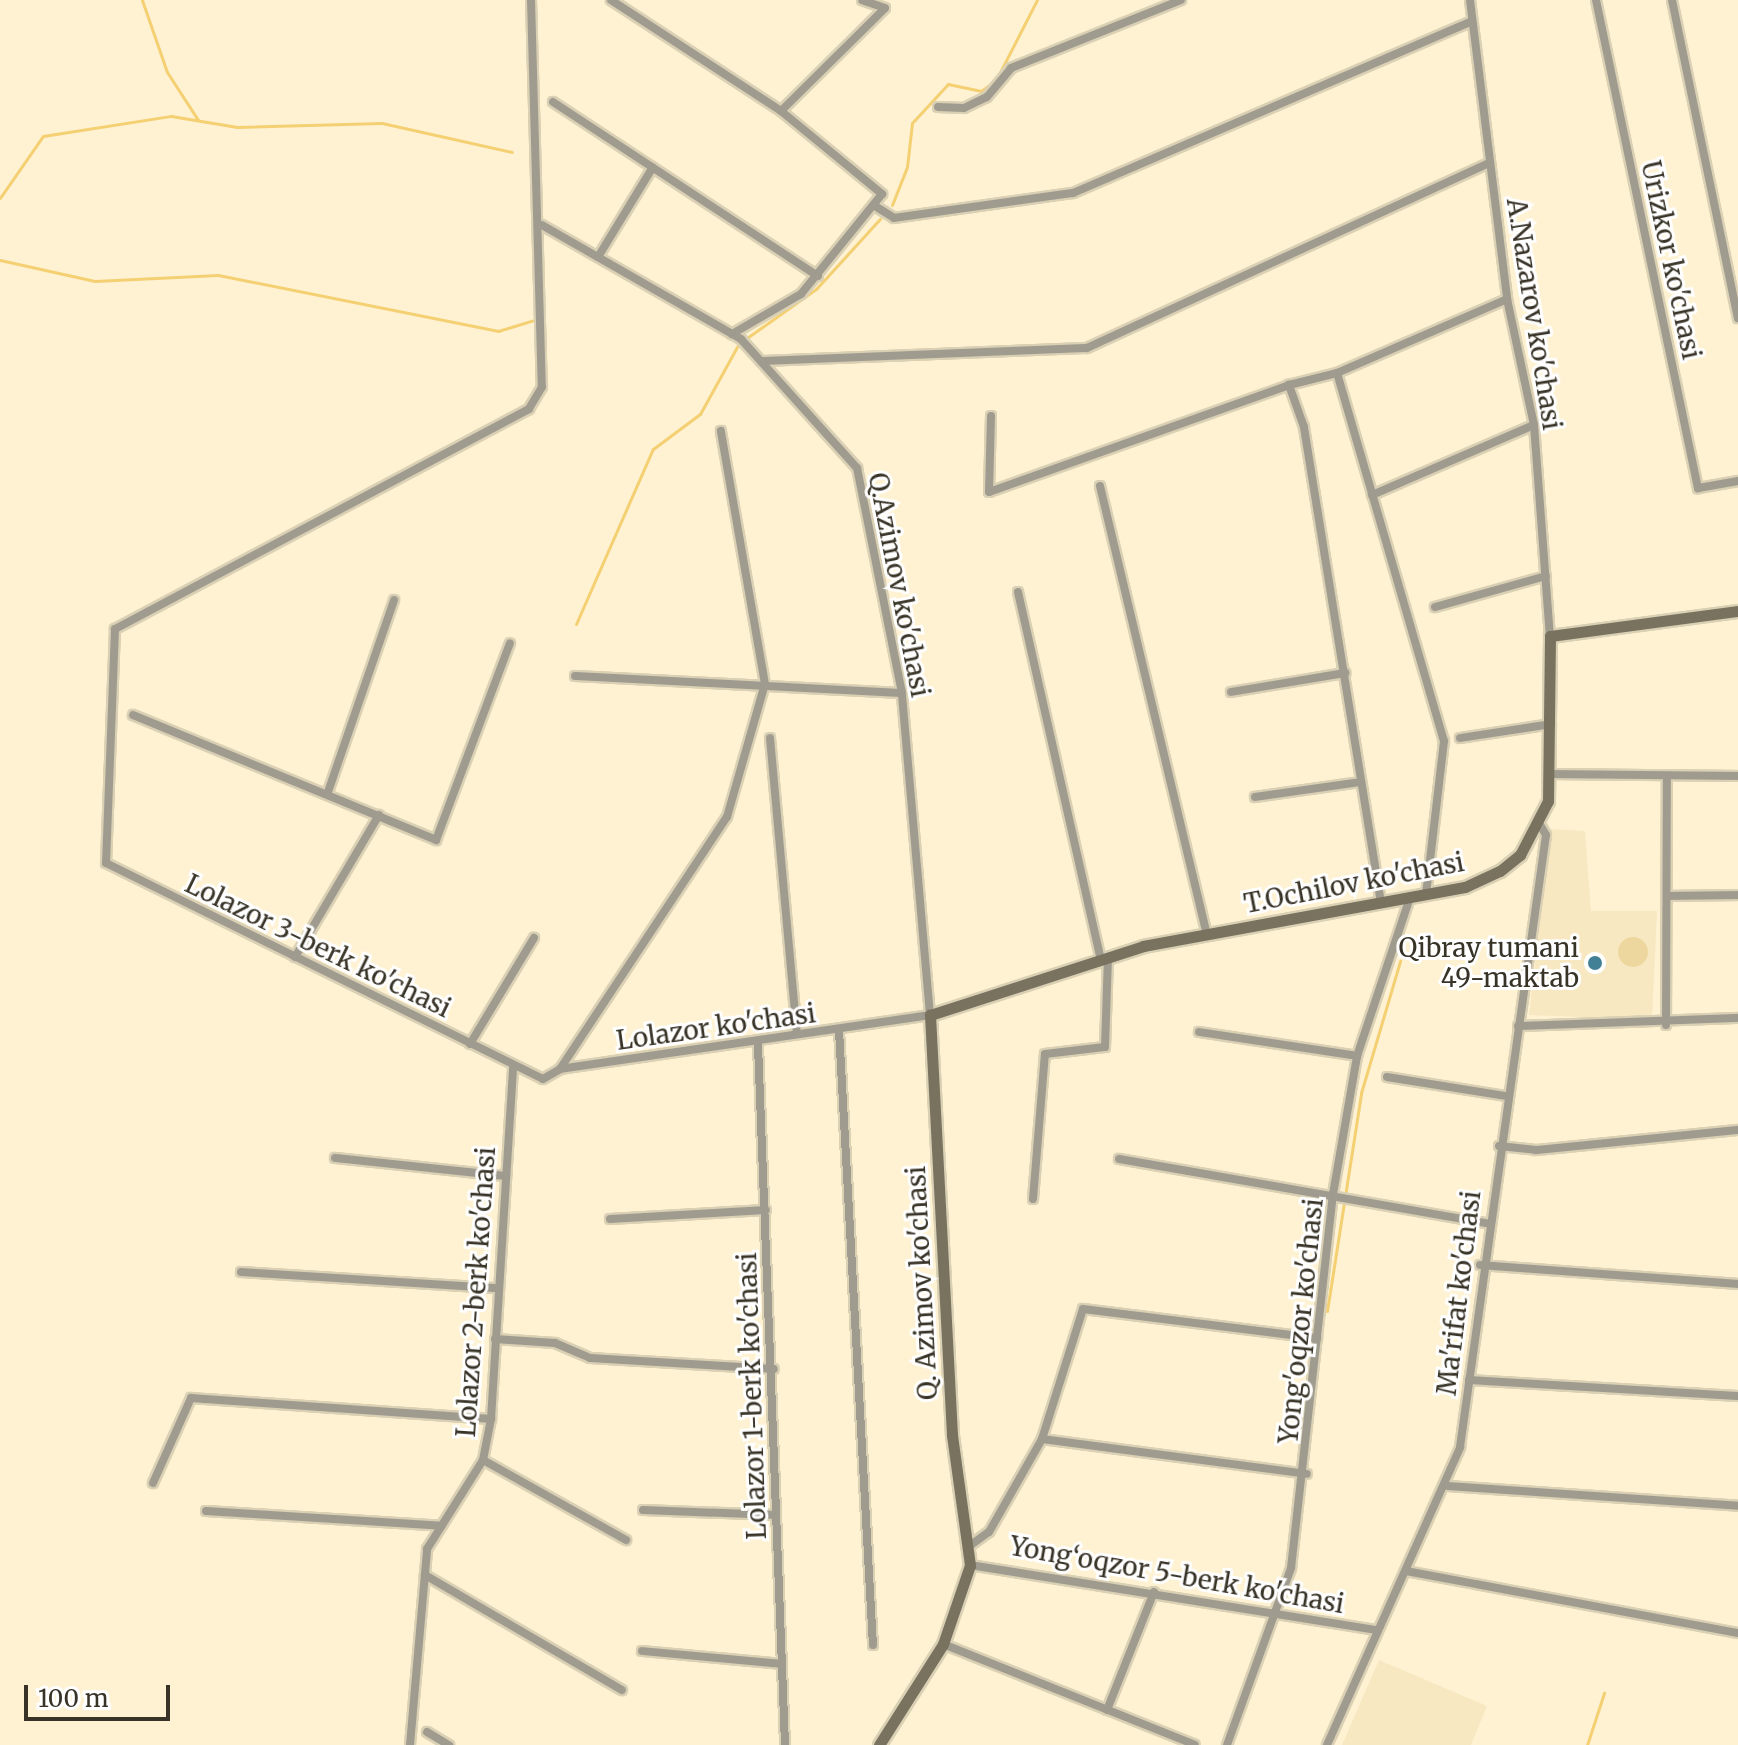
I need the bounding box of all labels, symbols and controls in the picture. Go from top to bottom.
street label: Urizkor ko'chasi [1635,158,1707,362]
street label: A.Nazarov ko'chasi [1500,196,1568,432]
street label: Q.Azimov ko'chasi [862,470,936,700]
street label: T.Ochilov ko'chasi [1241,846,1467,920]
street label: Lolazor 3-berk ko'chasi [180,868,456,1024]
place label: Qibray tumani 49-maktab [1399,932,1579,994]
marker: Qibray tumani 49-maktab [1586,954,1604,972]
street label: Lolazor ko'chasi [614,998,818,1056]
street label: Lolazor 2-berk ko'chasi [450,1146,502,1438]
street label: Q. Azimov ko'chasi [900,1165,944,1401]
street label: Ma'rifat ko'chasi [1431,1189,1487,1397]
street label: Yong'oqzor ko'chasi [1273,1197,1329,1445]
street label: Lolazor 1-berk ko'chasi [731,1252,773,1540]
street label: Yong‘oqzor 5-berk ko'chasi [1007,1530,1347,1620]
scale bar [28,1669,174,1719]
text: 100 m [38,1683,108,1714]

